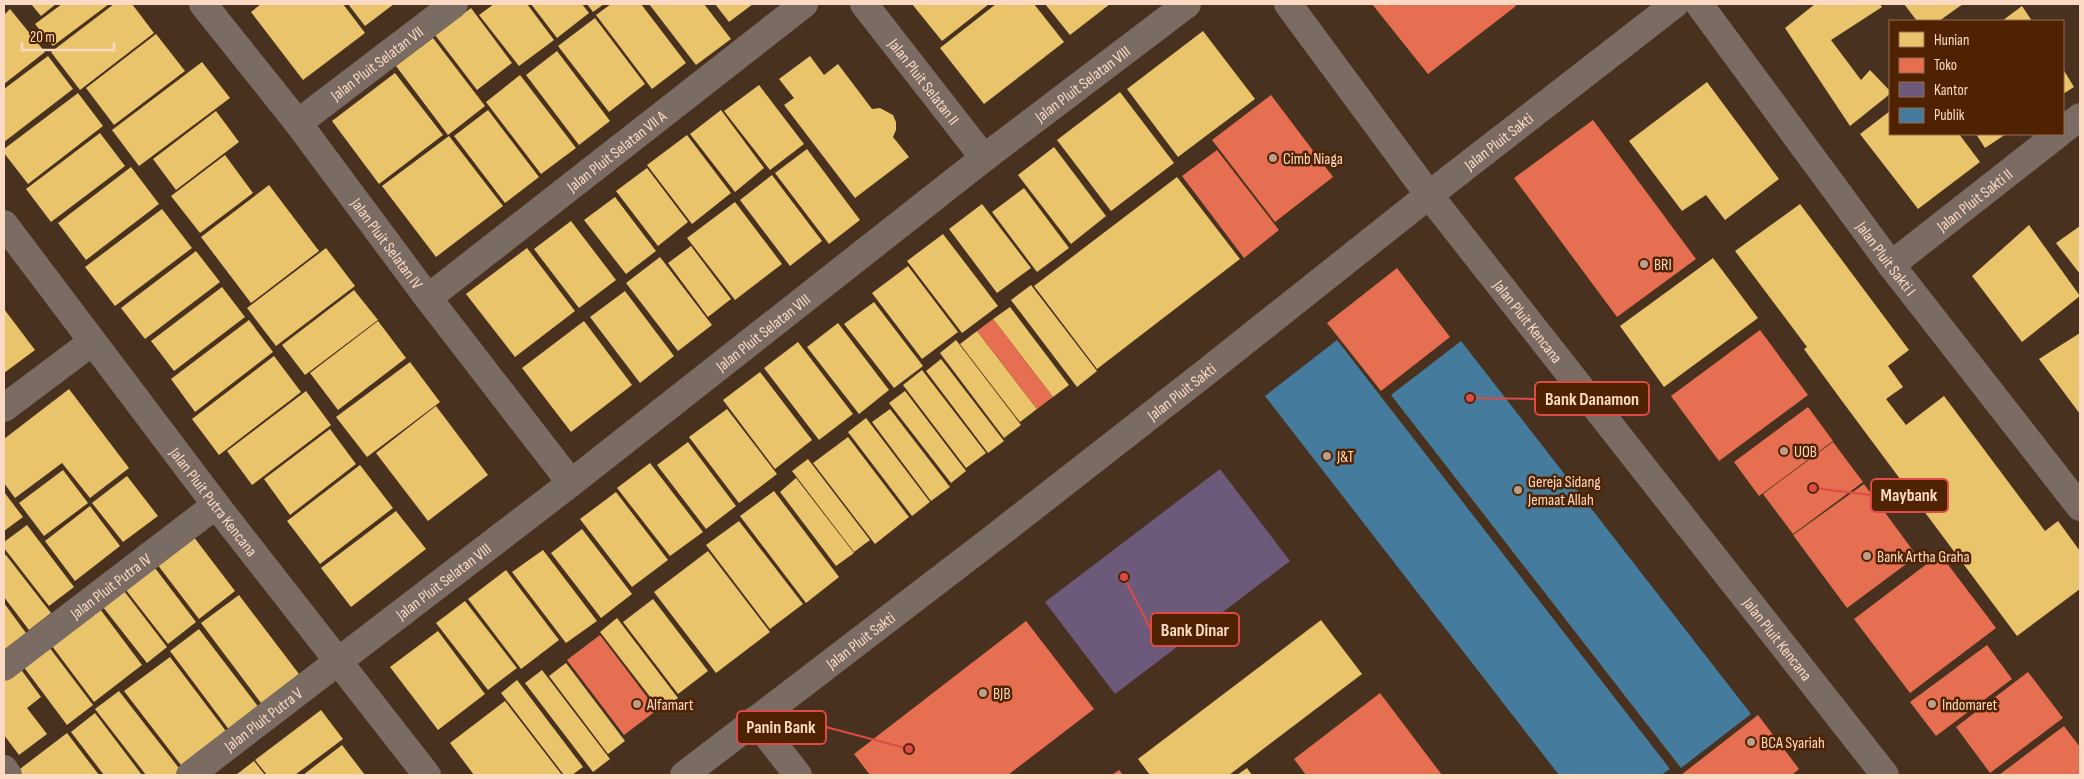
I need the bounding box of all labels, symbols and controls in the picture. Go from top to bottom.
scale bar [22,20,115,52]
legend [1889,20,2064,135]
street label: Jalan Pluit Selatan VII [327,23,428,106]
text: 20 m [30,28,55,47]
text: Hunian [1934,31,1969,50]
street label: Jalan Pluit Selatan II [883,34,963,129]
street label: Jalan Pluit Selatan VIII [1031,42,1135,127]
text: Toko [1934,56,1957,75]
text: Kantor [1934,81,1969,100]
text: Publik [1934,106,1965,125]
street label: Jalan Pluit Selatan VII A [563,107,671,197]
street label: Jalan Pluit Sakti [1460,110,1537,176]
place label: Cimb Niaga [1283,150,1343,169]
marker: Cimb Niaga [1267,152,1279,164]
street label: Jalan Pluit Sakti II [1933,165,2017,237]
street label: Jalan Pluit Selatan IV [346,194,426,294]
street label: Jalan Pluit Sakti I [1851,218,1919,300]
place label: BRI [1654,256,1672,275]
marker: BRI [1638,258,1650,270]
street label: Jalan Pluit Kencana [1488,276,1566,368]
street label: Jalan Pluit Selatan VIII [712,290,815,377]
street label: Jalan Pluit Sakti [1143,360,1220,426]
callout: Bank Danamon [1535,382,1649,415]
text: Bank Danamon [1545,389,1639,410]
place label: UOB [1794,443,1817,462]
street label: Jalan Pluit Putra Kencana [164,444,260,561]
marker: UOB [1778,445,1790,457]
place label: J&T [1336,448,1355,467]
marker: J&T [1321,450,1333,462]
place label: Gereja Sidang Jemaat Allah [1527,473,1601,510]
callout: Maybank [1871,479,1948,512]
marker: Gereja Sidang Jemaat Allah [1512,484,1524,496]
text: Maybank [1881,485,1938,506]
street label: Jalan Pluit Selatan VIII [392,540,495,625]
place label: Bank Artha Graha [1877,548,1970,567]
street label: Jalan Pluit Putra IV [66,549,156,624]
marker: Bank Artha Graha [1861,550,1873,562]
street label: Jalan Pluit Kencana [1738,594,1815,685]
street label: Jalan Pluit Sakti [822,609,900,674]
callout: Bank Dinar [1151,613,1239,646]
text: Bank Dinar [1161,620,1230,641]
street label: Jalan Pluit Putra V [220,684,307,757]
place label: BJB [993,685,1011,704]
marker: BJB [977,687,989,699]
place label: Alfamart [646,696,694,715]
place label: Indomaret [1942,696,1998,715]
marker: Alfamart [631,698,643,710]
marker: Indomaret [1926,698,1938,710]
callout: Panin Bank [737,711,826,744]
text: Panin Bank [746,717,816,738]
place label: BCA Syariah [1761,734,1825,753]
marker: BCA Syariah [1745,736,1757,748]

